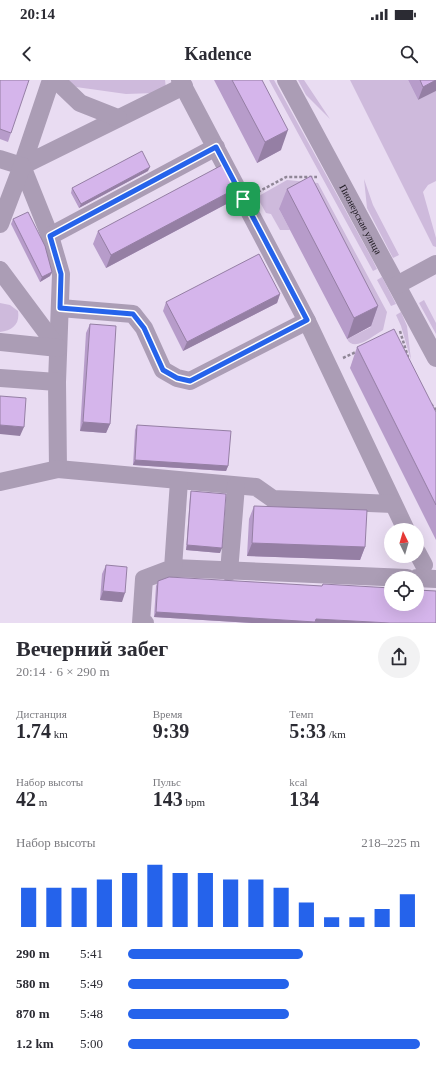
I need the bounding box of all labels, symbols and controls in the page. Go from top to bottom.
text: 20:14 [20,6,55,22]
icon: back [16,43,38,65]
icon: search [398,43,420,65]
text: Kadence [185,44,252,64]
pin [226,182,260,216]
street label: Пионерская улица [338,182,385,256]
icon: arrive [232,188,254,210]
north arrow [384,523,424,563]
map controls [384,523,424,611]
button: locate [384,571,424,611]
text: Вечерний забег [16,636,168,661]
button: share [378,636,420,678]
text: 20:14 · 6 × 290 m [16,664,110,679]
text: Дистанция [16,708,67,720]
text: Время [153,708,182,720]
text: Темп [289,708,313,720]
text: 1.74 [16,720,51,742]
text: 9:39 [153,720,189,742]
text: 5:33 [289,720,326,742]
text: km [51,728,68,740]
text: /km [326,728,346,740]
text: Набор высоты [16,776,83,788]
text: Пульс [153,776,181,788]
text: kcal [289,776,308,788]
text: 42 [16,788,36,810]
text: 143 [153,788,183,810]
text: 134 [289,788,319,810]
text: m [36,796,47,808]
text: bpm [183,796,205,808]
text: Набор высоты [16,835,95,850]
text: 218–225 m [361,835,420,850]
text: 290 m [16,946,50,961]
text: 5:41 [80,946,103,961]
text: 580 m [16,976,50,991]
text: 5:49 [80,976,103,991]
text: 870 m [16,1006,50,1021]
text: 5:48 [80,1006,103,1021]
text: 1.2 km [16,1036,54,1051]
text: 5:00 [80,1036,103,1051]

